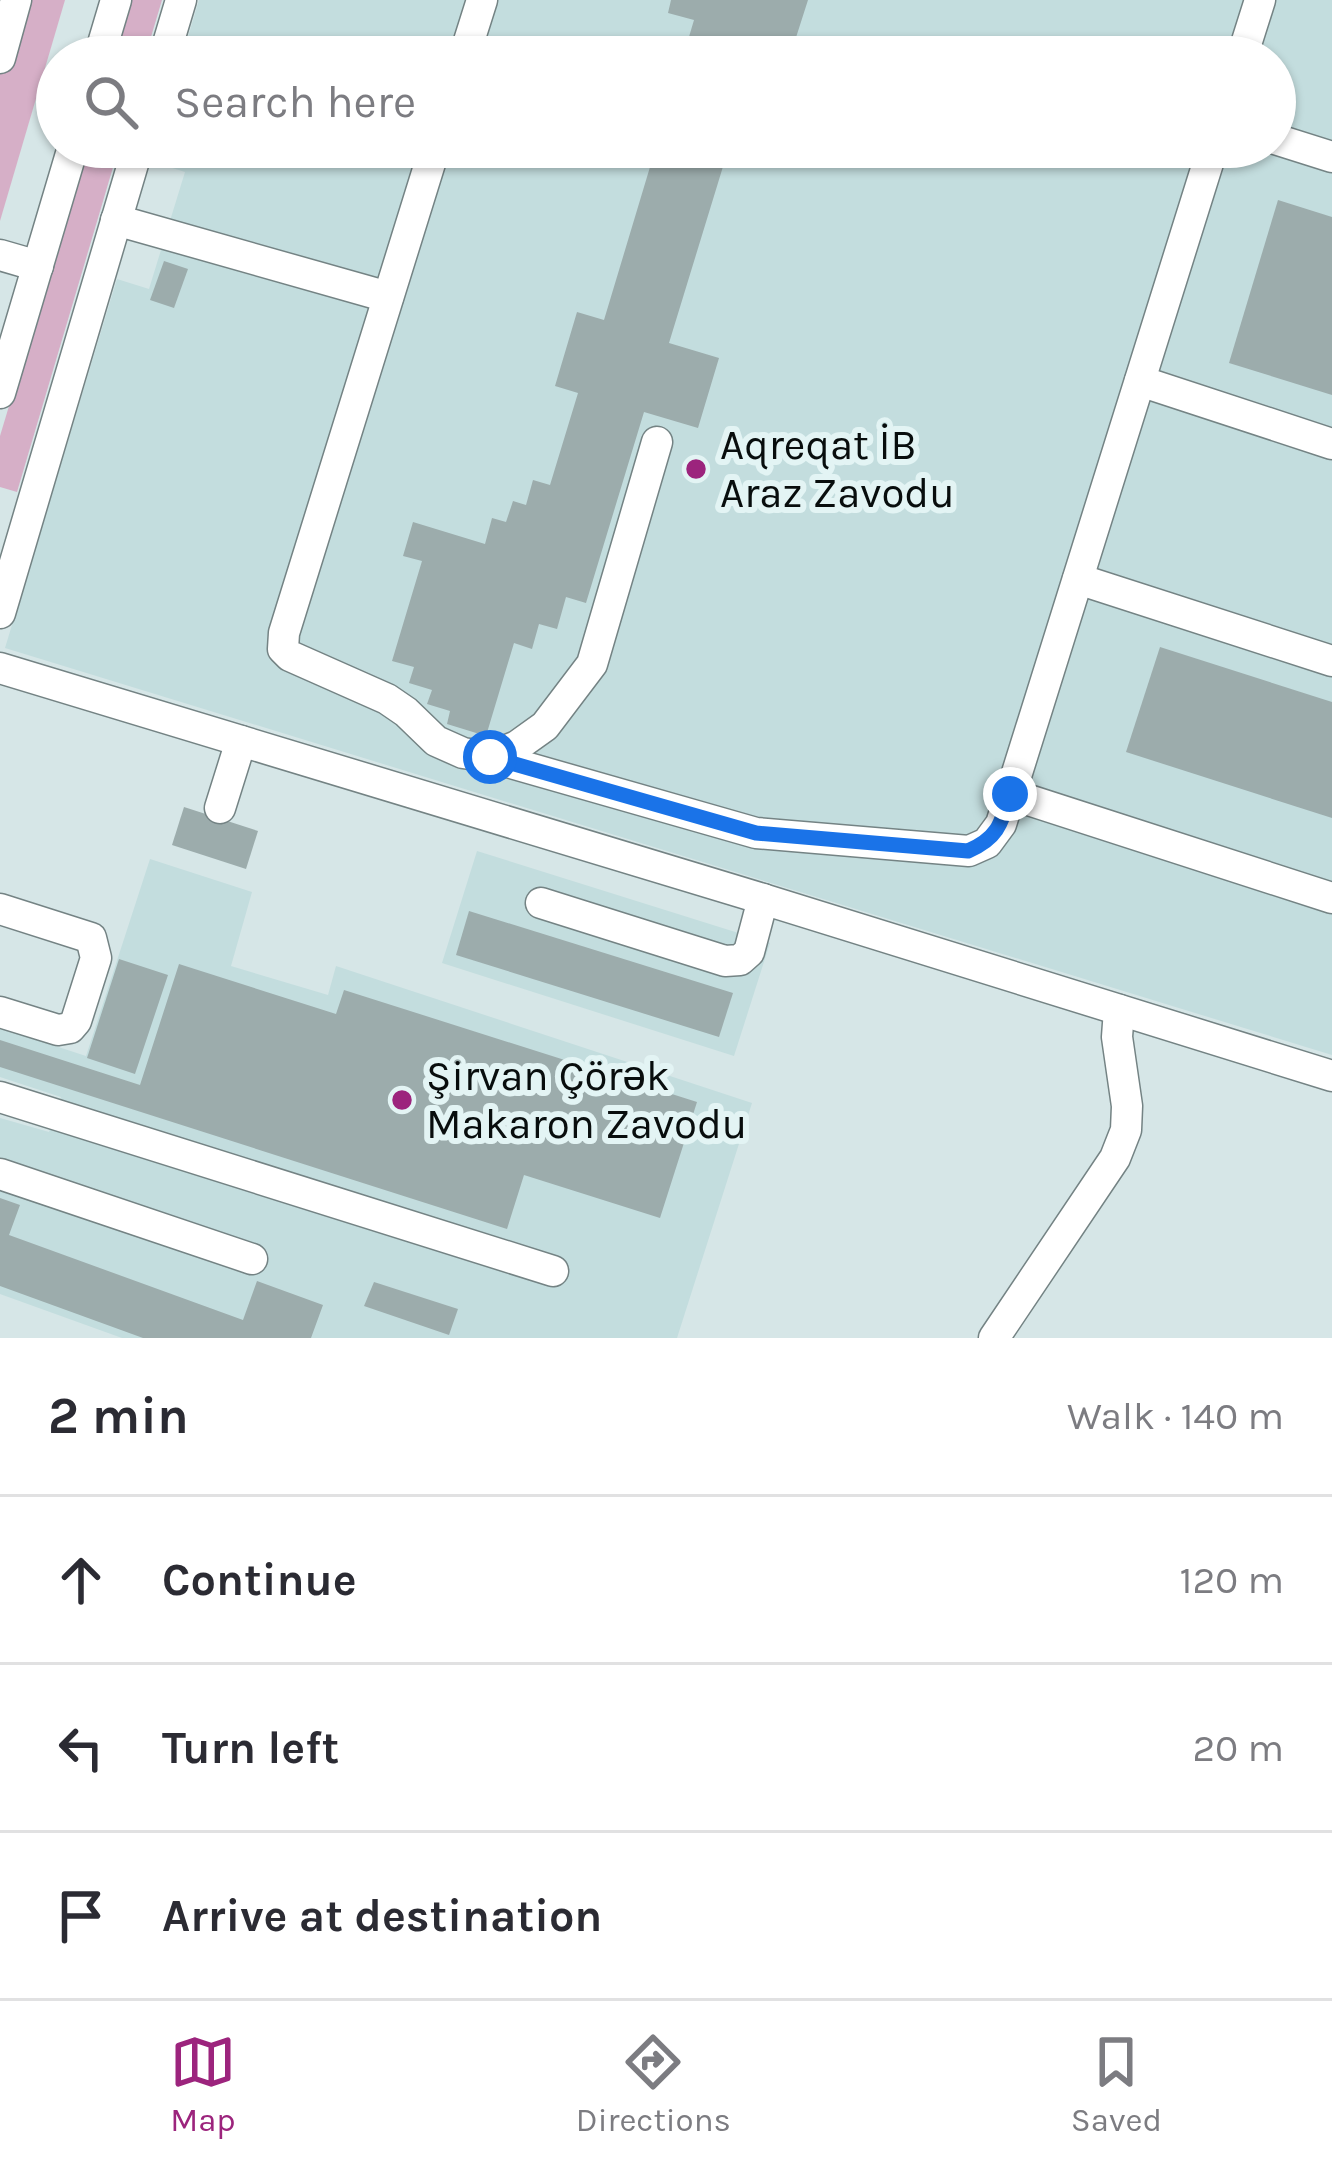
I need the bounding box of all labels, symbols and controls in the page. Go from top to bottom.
search box [36,36,1296,168]
icon: search [78,69,144,135]
text: Search here [174,76,416,128]
place label: Aqreqat İB Araz Zavodu [720,420,955,518]
marker: Aqreqat İB Araz Zavodu [683,456,709,482]
route start [463,730,517,784]
route end [983,767,1037,821]
place label: Şirvan Çörək Makaron Zavodu [426,1051,747,1149]
marker: Şirvan Çörək Makaron Zavodu [389,1087,415,1113]
text: 2 min [48,1386,189,1446]
text: Walk · 140 m [1067,1393,1284,1439]
icon: ahead [48,1547,114,1613]
text: Continue [162,1554,357,1606]
text: 120 m [1180,1557,1284,1603]
icon: left [48,1715,114,1781]
text: Turn left [162,1722,339,1774]
text: 20 m [1193,1725,1284,1771]
icon: arrive [48,1883,114,1949]
text: Arrive at destination [162,1890,602,1942]
tab: Map [170,2029,236,2139]
tab: Directions [576,2029,731,2139]
tab: Saved [1071,2029,1162,2139]

